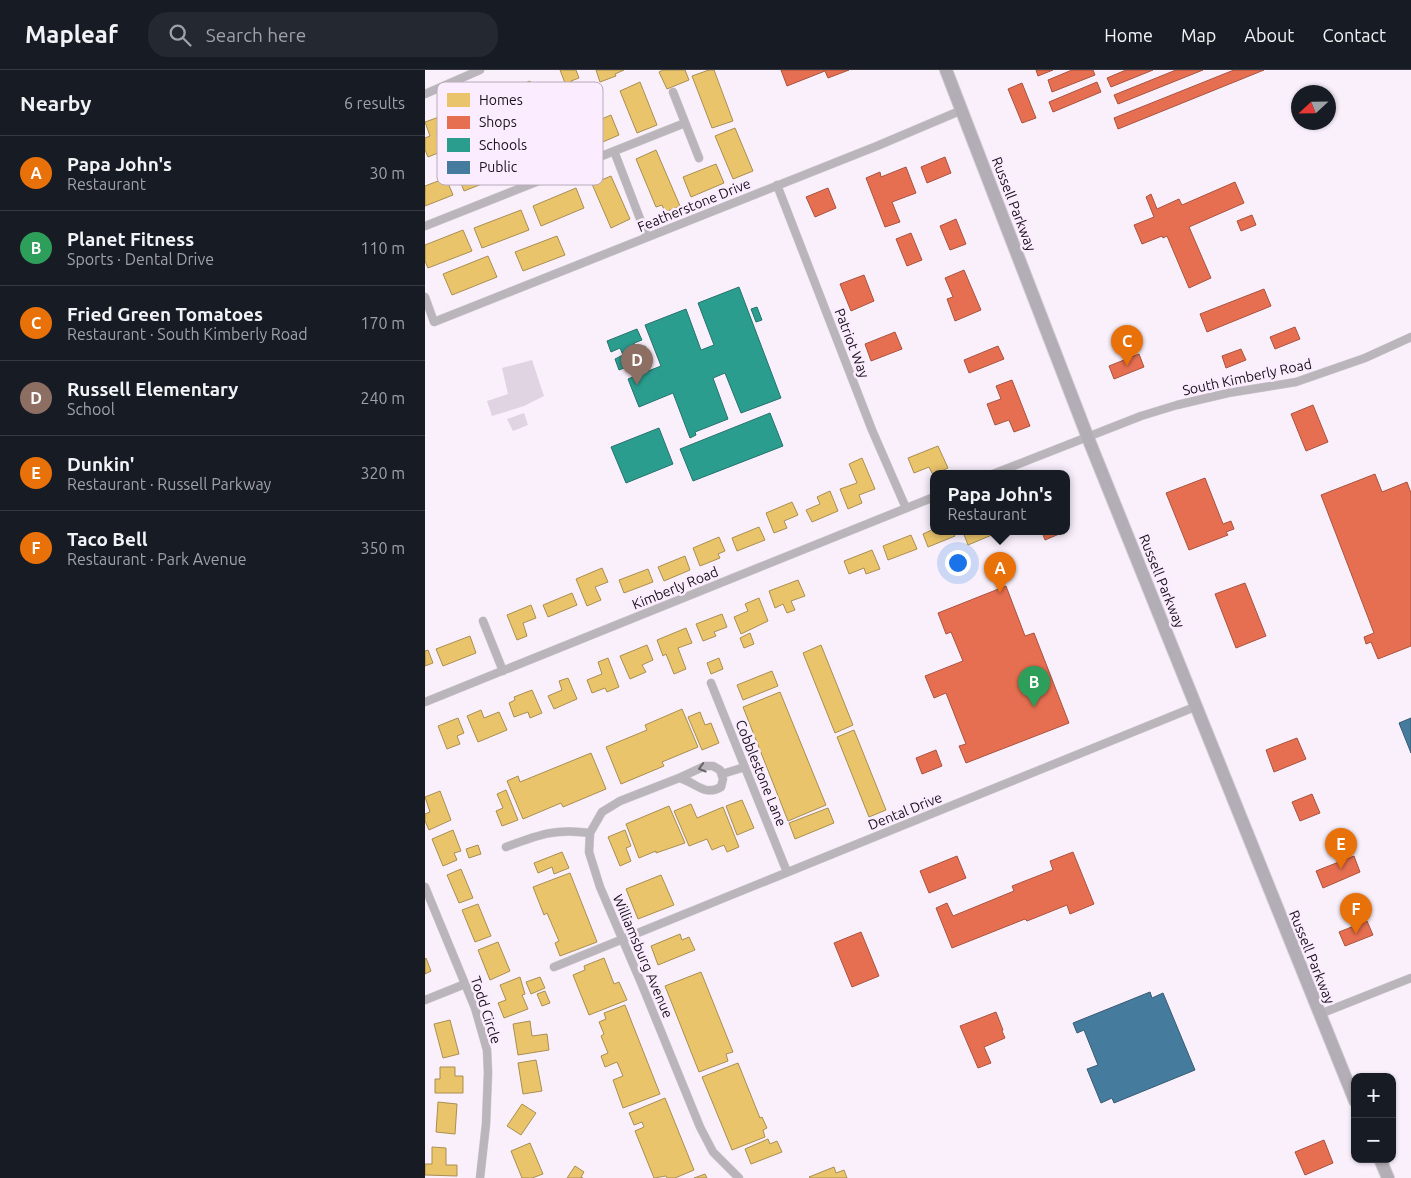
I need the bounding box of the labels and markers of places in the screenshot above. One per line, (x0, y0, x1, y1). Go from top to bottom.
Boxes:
pin: C (1111, 325, 1143, 366)
pin: D (621, 344, 653, 385)
pin: A (984, 552, 1016, 593)
pin: B (1018, 666, 1050, 707)
pin: E (1325, 828, 1357, 869)
pin: F (1340, 893, 1372, 934)

